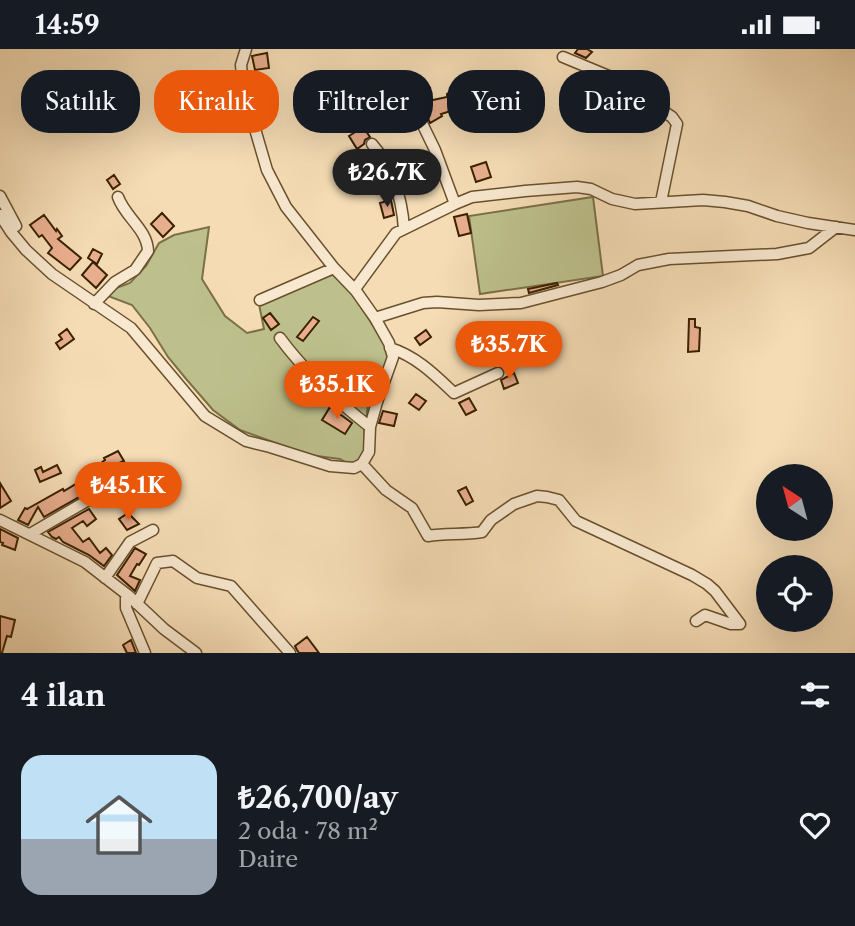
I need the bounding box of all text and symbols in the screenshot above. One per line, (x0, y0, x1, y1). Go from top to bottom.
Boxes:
text: 14:59 (35, 9, 100, 41)
chip: Satılık (21, 70, 140, 133)
chip: Kiralık (154, 70, 279, 133)
chip: Filtreler (293, 70, 433, 133)
chip: Yeni (447, 70, 545, 133)
chip: Daire (559, 70, 670, 133)
pin: ₺26.7K (330, 149, 444, 209)
text: ₺26.7K (349, 158, 425, 186)
pin: ₺35.7K (452, 321, 566, 381)
text: ₺35.7K (471, 330, 547, 358)
pin: ₺35.1K (280, 361, 394, 421)
text: ₺35.1K (300, 370, 374, 398)
pin: ₺45.1K (71, 463, 185, 522)
north arrow (756, 464, 833, 541)
map controls (756, 464, 833, 632)
text: ₺45.1K (91, 471, 165, 499)
button: locate (756, 555, 833, 632)
icon: filters (796, 676, 834, 714)
text: 4 ilan (21, 677, 106, 714)
text: ₺26,700/ay (238, 779, 398, 816)
icon: home (77, 783, 161, 867)
icon: heart (796, 806, 834, 844)
text: 2 oda · 78 m² (238, 817, 378, 845)
text: Daire (238, 845, 298, 873)

